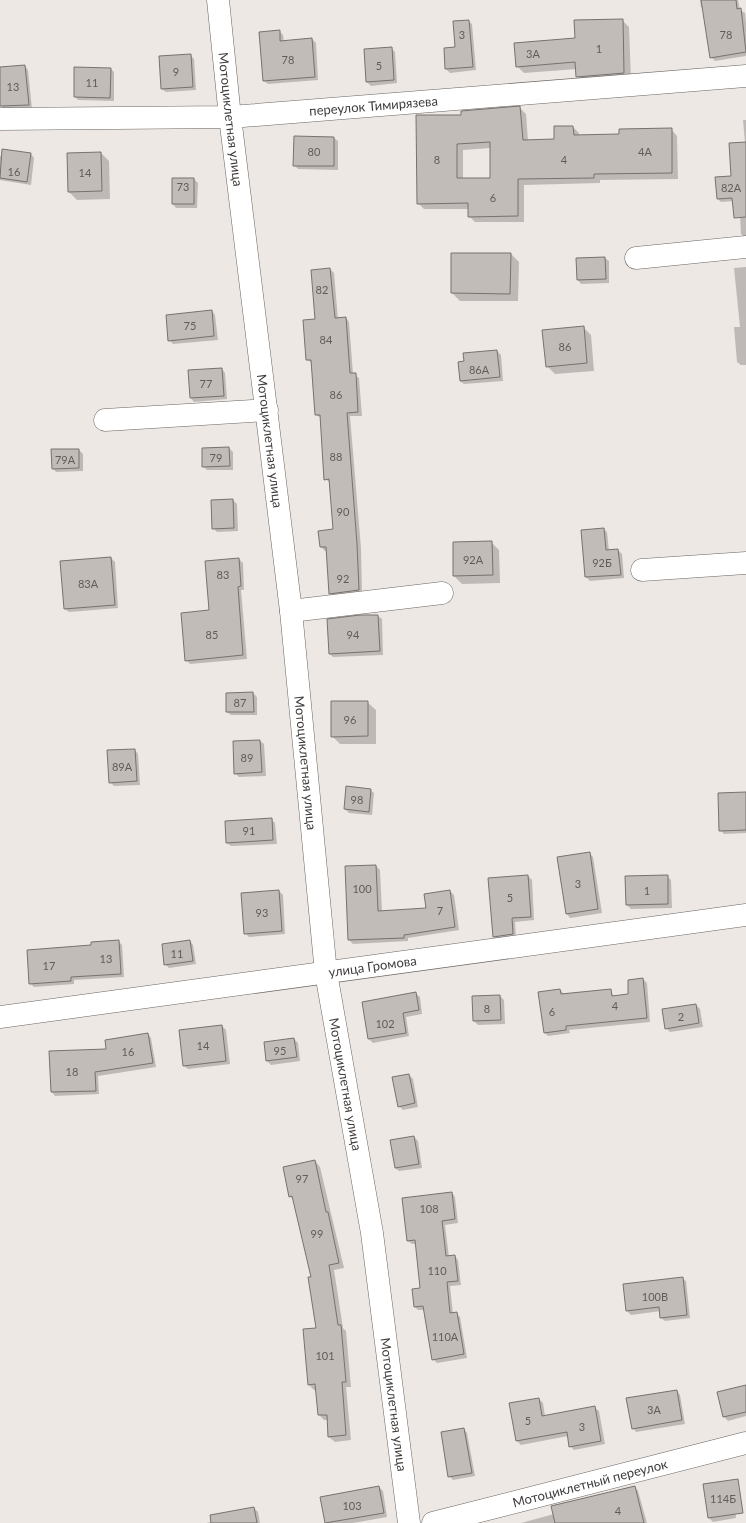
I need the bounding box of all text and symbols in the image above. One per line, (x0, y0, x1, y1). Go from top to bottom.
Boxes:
house number: 3 (459, 28, 465, 41)
house number: 78 (720, 28, 732, 41)
house number: 1 (596, 42, 602, 55)
house number: 3А (526, 47, 540, 60)
street label: Мотоциклетная улица (215, 52, 246, 187)
house number: 78 (282, 53, 294, 66)
house number: 5 (376, 59, 382, 72)
house number: 9 (173, 65, 179, 78)
house number: 11 (86, 76, 98, 89)
house number: 13 (7, 80, 19, 93)
street label: переулок Тимирязева (309, 93, 438, 119)
house number: 80 (308, 145, 321, 158)
house number: 4А (638, 145, 652, 158)
house number: 8 (434, 153, 440, 166)
house number: 4 (561, 153, 568, 166)
house number: 16 (8, 165, 20, 178)
house number: 14 (79, 166, 92, 179)
house number: 73 (177, 180, 189, 193)
house number: 82А (721, 181, 742, 194)
house number: 6 (490, 191, 496, 204)
house number: 82 (316, 283, 328, 296)
house number: 75 (184, 319, 196, 332)
house number: 84 (320, 333, 333, 346)
house number: 86 (559, 340, 571, 353)
house number: 86А (469, 363, 490, 376)
street label: Мотоциклетная улица (254, 373, 286, 509)
house number: 77 (200, 377, 212, 390)
house number: 86 (330, 388, 342, 401)
house number: 88 (330, 450, 342, 463)
house number: 79 (210, 451, 222, 464)
house number: 79А (55, 453, 76, 466)
house number: 90 (337, 505, 350, 518)
house number: 92А (463, 553, 484, 566)
house number: 92Б (592, 556, 612, 569)
house number: 83 (217, 568, 229, 581)
house number: 92 (337, 572, 349, 585)
house number: 83А (78, 577, 99, 590)
house number: 85 (206, 628, 218, 641)
house number: 94 (347, 628, 360, 641)
street label: Мотоциклетная улица (291, 695, 320, 831)
house number: 87 (234, 696, 246, 709)
house number: 96 (344, 713, 356, 726)
house number: 89 (241, 751, 253, 764)
house number: 89А (112, 760, 133, 773)
house number: 98 (351, 793, 363, 806)
house number: 91 (243, 824, 255, 837)
house number: 3 (575, 877, 581, 890)
house number: 100 (352, 882, 372, 895)
house number: 1 (644, 884, 650, 897)
house number: 5 (507, 891, 513, 904)
house number: 7 (437, 904, 443, 917)
house number: 93 (256, 906, 268, 919)
house number: 11 (171, 947, 183, 960)
house number: 13 (100, 952, 112, 965)
street label: улица Громова (328, 952, 417, 980)
house number: 17 (43, 959, 55, 972)
house number: 4 (612, 999, 619, 1012)
house number: 8 (484, 1002, 490, 1015)
house number: 6 (549, 1005, 555, 1018)
house number: 2 (678, 1010, 684, 1023)
street label: Мотоциклетная улица (326, 1016, 365, 1152)
house number: 102 (375, 1017, 395, 1030)
house number: 14 (197, 1039, 210, 1052)
house number: 95 (274, 1044, 286, 1057)
house number: 16 (122, 1045, 134, 1058)
house number: 18 (66, 1065, 78, 1078)
house number: 97 (296, 1172, 308, 1185)
house number: 108 (419, 1202, 439, 1215)
house number: 99 (311, 1227, 323, 1240)
house number: 110 (427, 1264, 447, 1277)
house number: 100В (642, 1290, 668, 1303)
house number: 110А (432, 1330, 459, 1343)
street label: Мотоциклетная улица (377, 1337, 410, 1472)
house number: 101 (315, 1349, 335, 1362)
house number: 3А (647, 1403, 661, 1416)
house number: 5 (525, 1414, 531, 1427)
house number: 3 (579, 1420, 585, 1433)
street label: Мотоциклетный переулок (511, 1455, 669, 1510)
house number: 114Б (710, 1492, 736, 1505)
house number: 103 (342, 1499, 362, 1512)
house number: 4 (615, 1504, 622, 1517)

